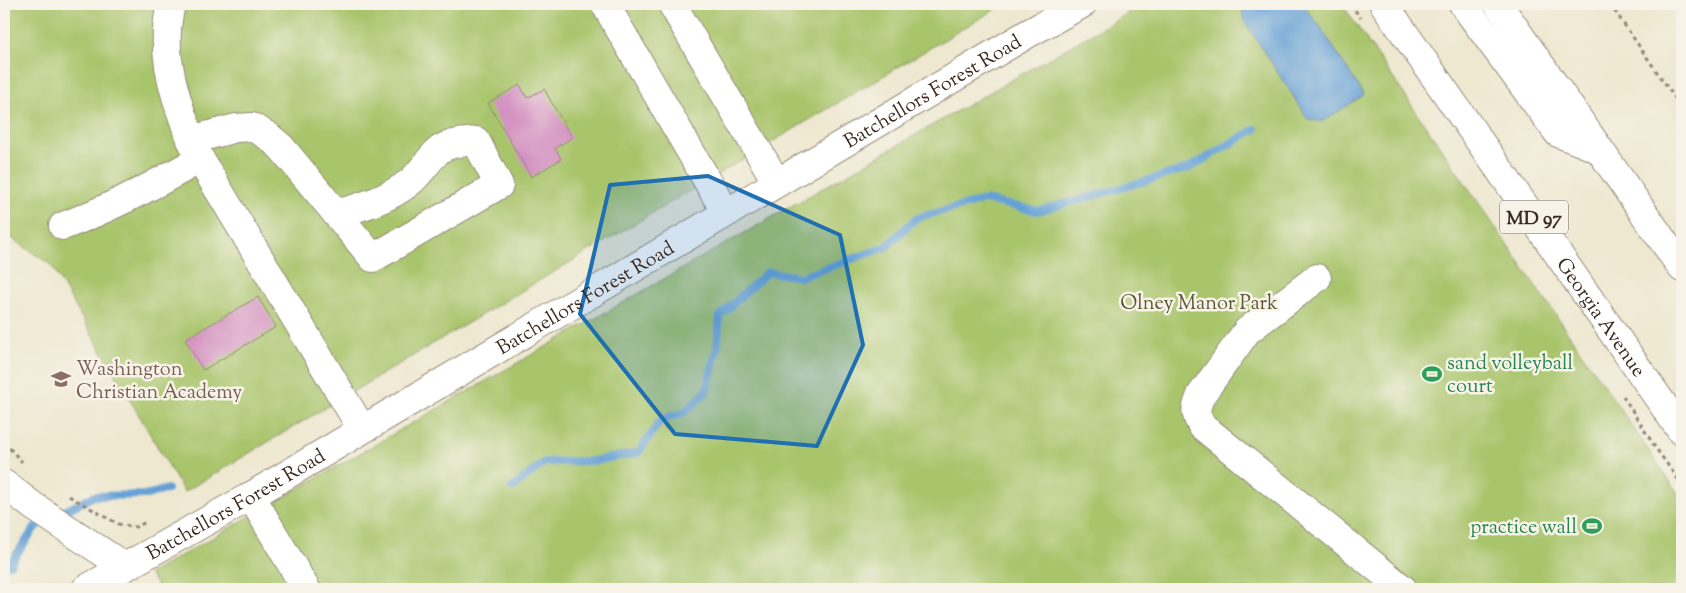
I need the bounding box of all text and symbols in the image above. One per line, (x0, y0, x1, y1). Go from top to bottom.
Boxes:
street label: Batchellors Forest Road (839, 29, 1028, 157)
road number: MD 97 (1500, 200, 1568, 233)
street label: Batchellors Forest Road (492, 235, 681, 364)
street label: Georgia Avenue (1548, 252, 1652, 384)
park label: Olney Manor Park (1120, 290, 1278, 319)
place label: sand volleyball court (1447, 350, 1573, 402)
place label: Washington Christian Academy (76, 356, 242, 408)
sports icon: sand volleyball court (1421, 363, 1443, 385)
school or university icon: Washington Christian Academy (50, 368, 72, 390)
street label: Batchellors Forest Road (142, 443, 332, 569)
place label: practice wall (1470, 514, 1577, 543)
sports icon: practice wall (1581, 515, 1603, 537)

